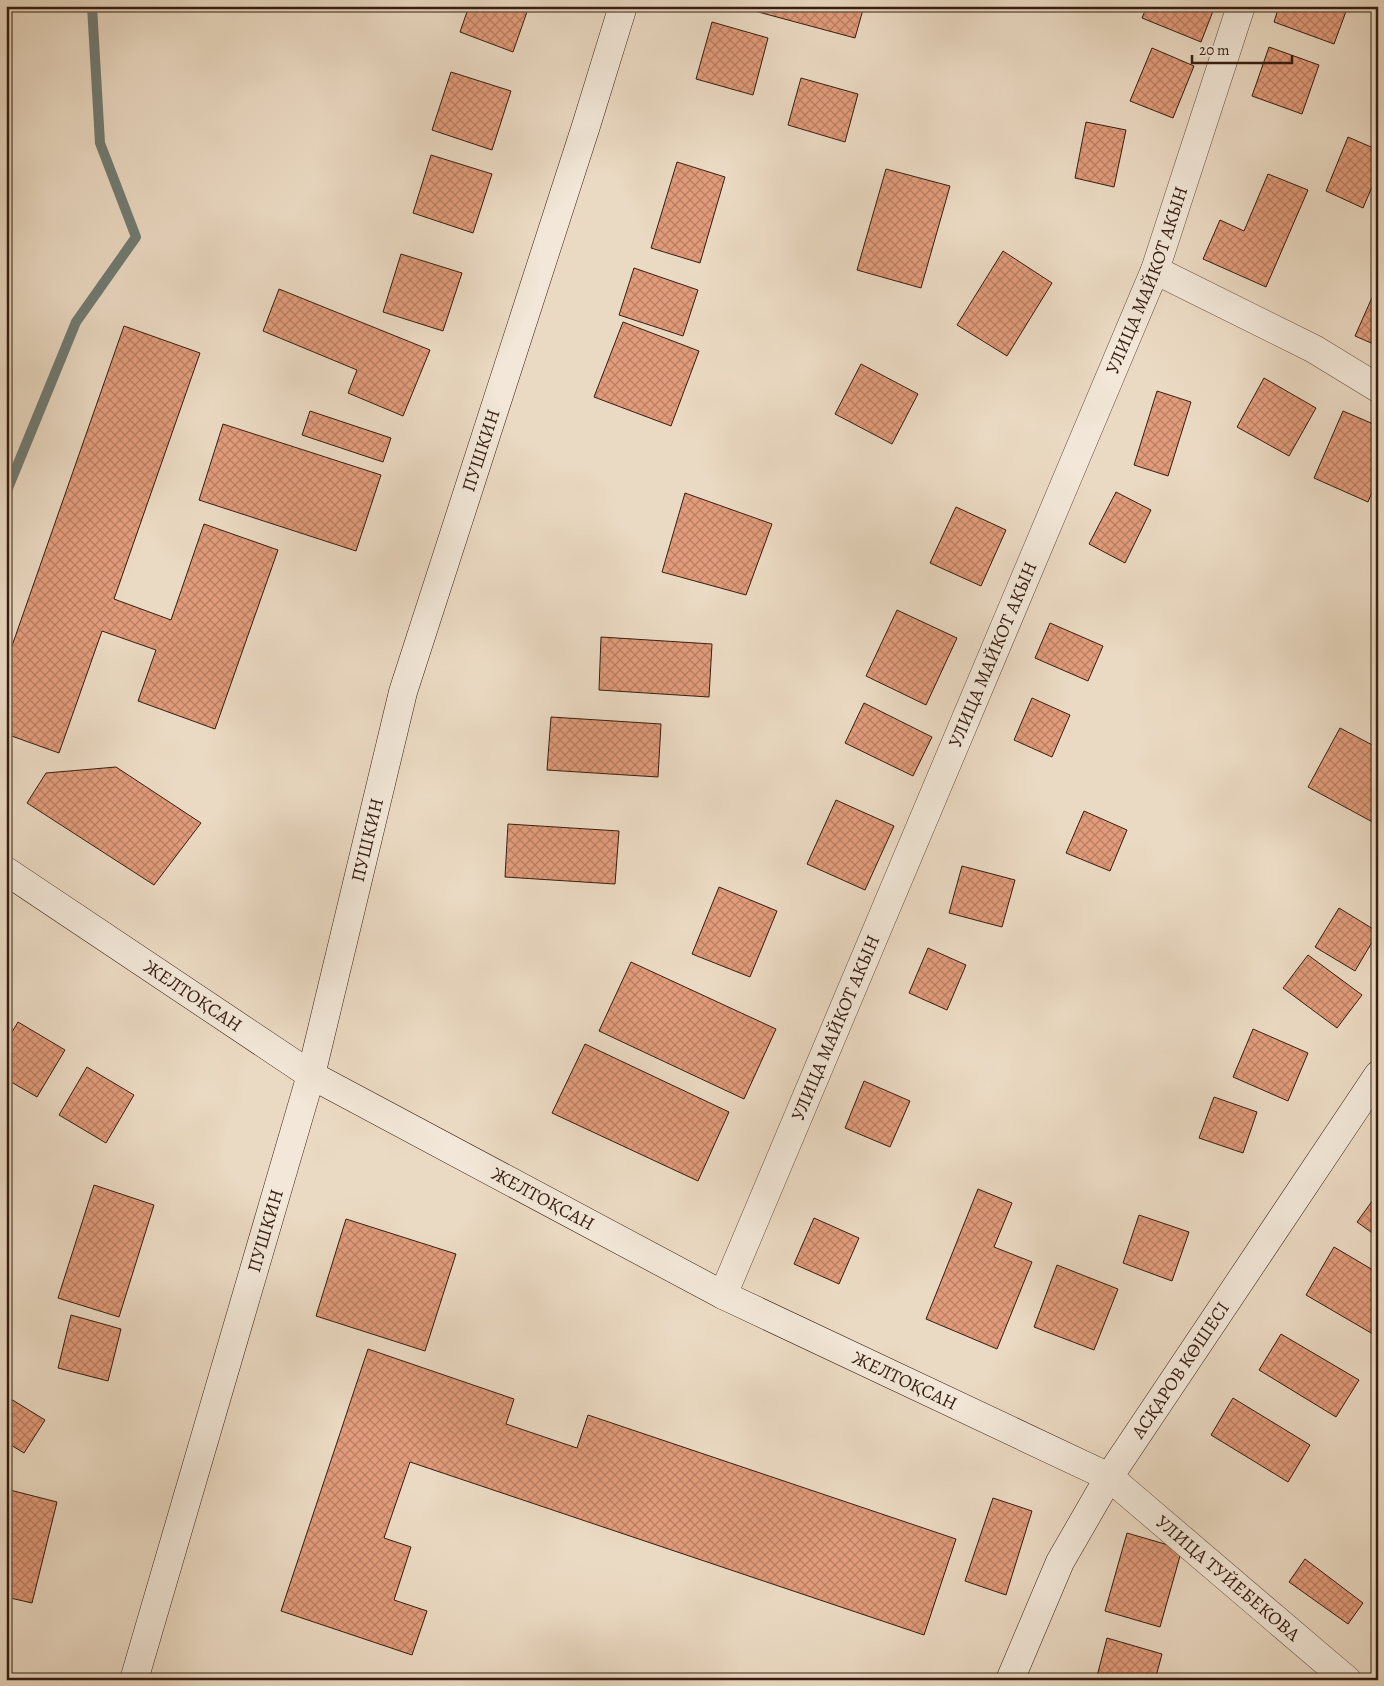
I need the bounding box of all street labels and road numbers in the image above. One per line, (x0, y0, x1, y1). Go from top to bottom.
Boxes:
street label: УЛИЦА МАЙКОТ АКЫН (1100, 183, 1194, 378)
street label: ПУШКИН (456, 406, 507, 495)
street label: УЛИЦА МАЙКОТ АКЫН (942, 558, 1044, 751)
street label: ПУШКИН (345, 795, 390, 885)
street label: УЛИЦА МАЙКОТ АКЫН (785, 931, 886, 1125)
street label: ЖЕЛТОҚСАН (139, 954, 247, 1038)
street label: ЖЕЛТОҚСАН (487, 1161, 599, 1237)
street label: ПУШКИН (241, 1186, 290, 1276)
street label: АСҚАРОВ КӨШЕСІ (1125, 1296, 1236, 1444)
street label: ЖЕЛТОҚСАН (848, 1345, 962, 1417)
street label: УЛИЦА ТУЙЕБЕКОВА (1150, 1509, 1306, 1648)

